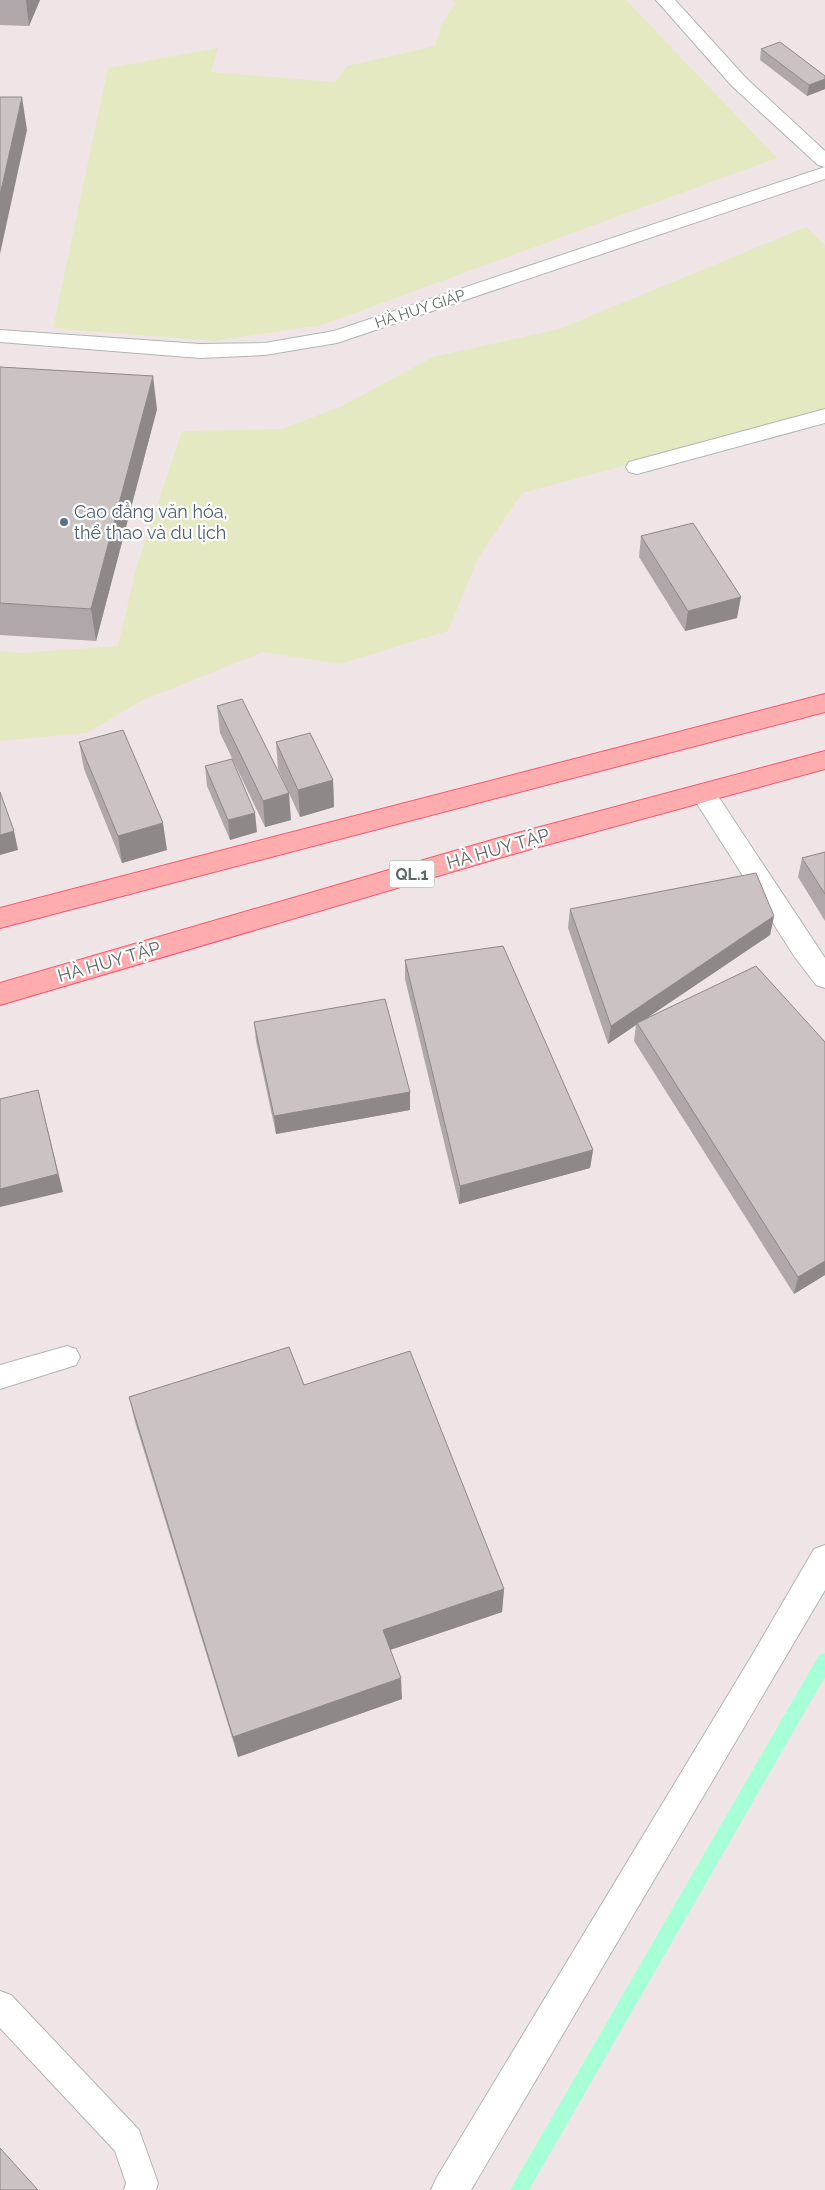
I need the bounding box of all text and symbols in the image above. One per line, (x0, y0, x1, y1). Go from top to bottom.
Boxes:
street label: HÀ HUY GIÁP (373, 286, 467, 332)
place label: Cao đẳng văn hóa, thể thao và du lịch (74, 501, 228, 543)
marker: Cao đẳng văn hóa, thể thao và du lịch (58, 516, 70, 528)
street label: HÀ HUY TẬP (444, 823, 552, 873)
road number: QL.1 (390, 861, 434, 888)
street label: HÀ HUY TẬP (55, 936, 163, 986)

